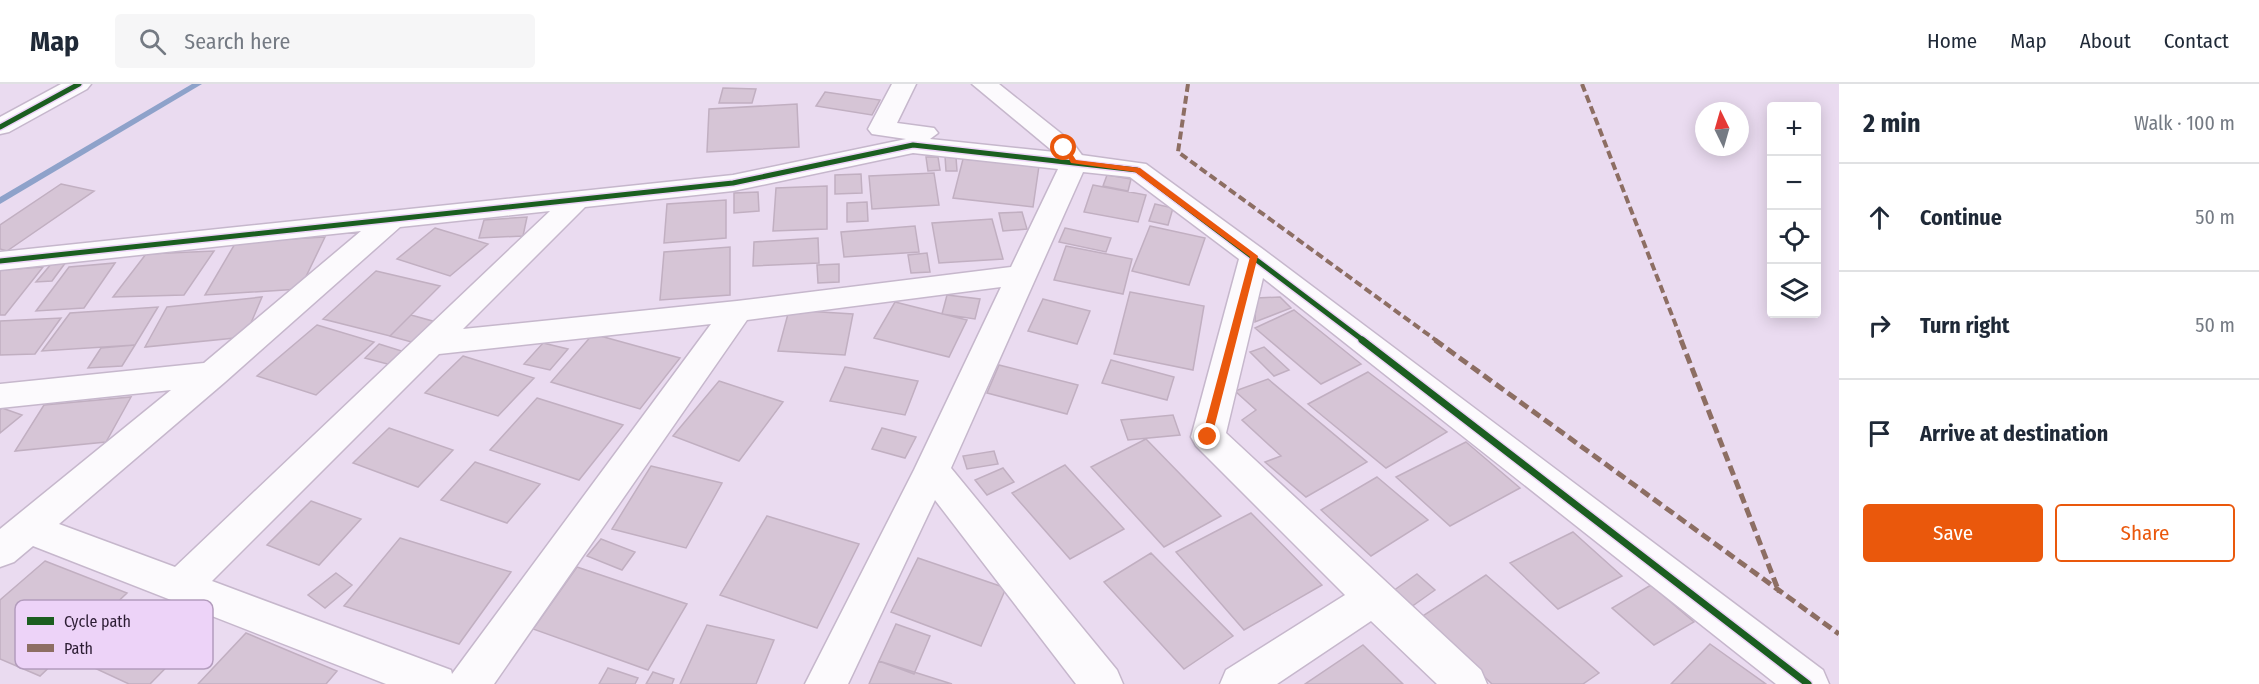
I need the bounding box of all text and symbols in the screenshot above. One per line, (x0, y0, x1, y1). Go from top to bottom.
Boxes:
search box (115, 14, 535, 68)
text: Map (30, 25, 79, 58)
icon: search (136, 25, 169, 58)
text: Search here (184, 28, 290, 55)
text: Home (1927, 28, 1977, 54)
text: Map (2010, 28, 2047, 54)
text: About (2080, 28, 2131, 54)
text: Contact (2164, 28, 2229, 54)
north arrow (1695, 102, 1749, 156)
map controls (1767, 102, 1821, 318)
button: + (1767, 102, 1821, 156)
text: 2 min (1863, 108, 1921, 139)
text: Walk · 100 m (2134, 111, 2235, 135)
route start (1050, 134, 1076, 160)
button: − (1767, 156, 1821, 210)
icon: ahead (1863, 201, 1896, 234)
text: Continue (1920, 204, 2002, 231)
text: 50 m (2195, 205, 2235, 229)
button: locate (1767, 210, 1821, 264)
button: layers (1767, 264, 1821, 318)
icon: right (1863, 309, 1896, 342)
text: Turn right (1920, 312, 2009, 339)
text: 50 m (2195, 313, 2235, 337)
icon: arrive (1863, 417, 1896, 450)
text: Arrive at destination (1920, 420, 2108, 447)
route end (1194, 423, 1220, 449)
button: Save (1863, 504, 2043, 562)
button: Share (2055, 504, 2235, 562)
legend (15, 600, 213, 669)
text: Cycle path (64, 612, 131, 631)
text: Path (64, 639, 93, 658)

